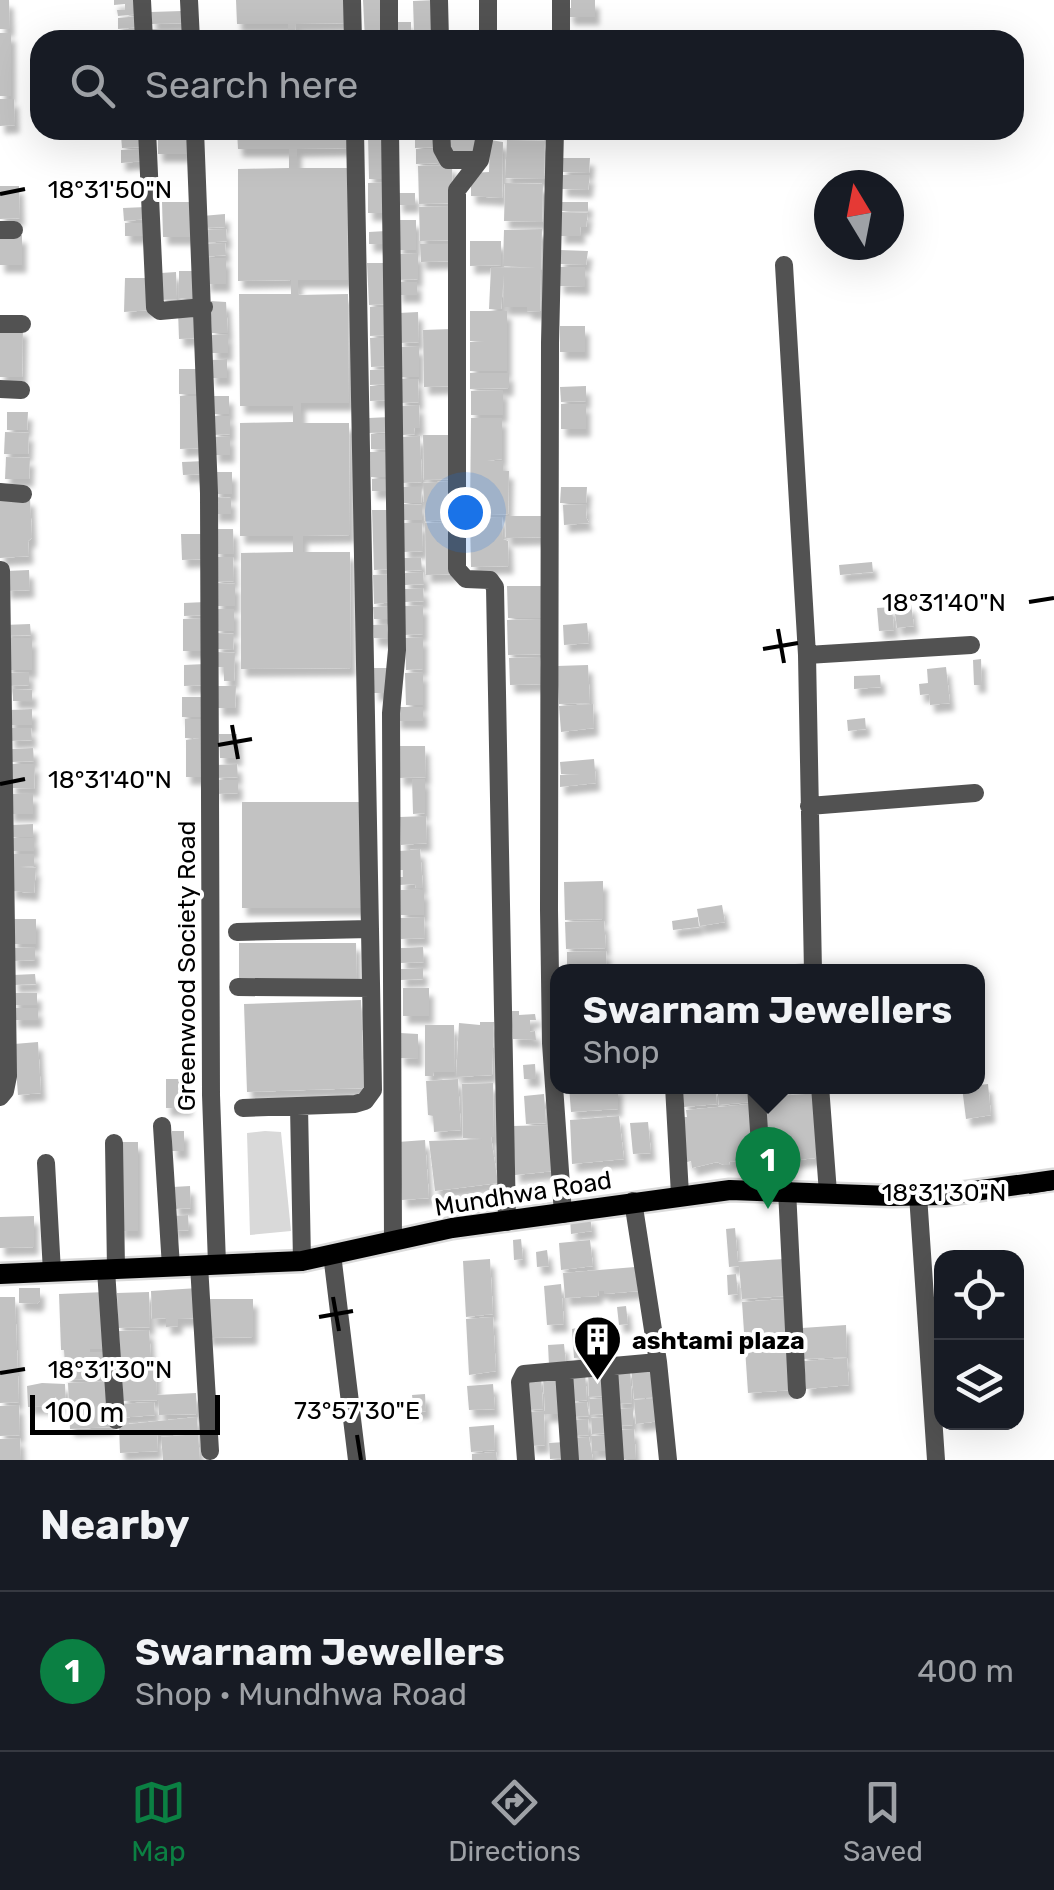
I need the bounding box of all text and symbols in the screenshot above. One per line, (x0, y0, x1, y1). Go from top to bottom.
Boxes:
search box (30, 30, 1024, 140)
icon: search (65, 58, 120, 113)
text: Search here (145, 62, 358, 108)
north arrow (814, 170, 904, 260)
text: 18°31'50"N (48, 175, 172, 204)
your location (440, 487, 491, 538)
text: 18°31'40"N (882, 588, 1006, 617)
text: 18°31'40"N (48, 765, 172, 794)
street label: Greenwood Society Road (172, 821, 201, 1111)
popup (550, 964, 985, 1094)
text: Swarnam Jewellers (583, 987, 952, 1033)
text: Shop (583, 1033, 660, 1071)
pin: 1 (736, 1126, 800, 1209)
street label: Mundhwa Road (432, 1165, 614, 1222)
text: 18°31'30"N (882, 1178, 1006, 1207)
map controls (934, 1250, 1024, 1430)
button: locate (934, 1250, 1024, 1340)
building icon: ashtami plaza (571, 1314, 623, 1382)
place label: ashtami plaza (632, 1326, 805, 1355)
button: layers (934, 1340, 1024, 1430)
text: 18°31'30"N (48, 1355, 172, 1384)
scale bar (30, 1390, 220, 1434)
text: 100 m (45, 1396, 124, 1429)
text: 73°57'30"E (294, 1396, 420, 1425)
text: Nearby (40, 1500, 190, 1550)
text: Swarnam Jewellers (135, 1629, 505, 1675)
text: 1 (65, 1652, 80, 1690)
text: 400 m (917, 1652, 1014, 1690)
text: Shop · Mundhwa Road (135, 1675, 467, 1713)
tab: Map (131, 1775, 186, 1868)
tab: Directions (448, 1775, 581, 1868)
tab: Saved (843, 1775, 923, 1868)

